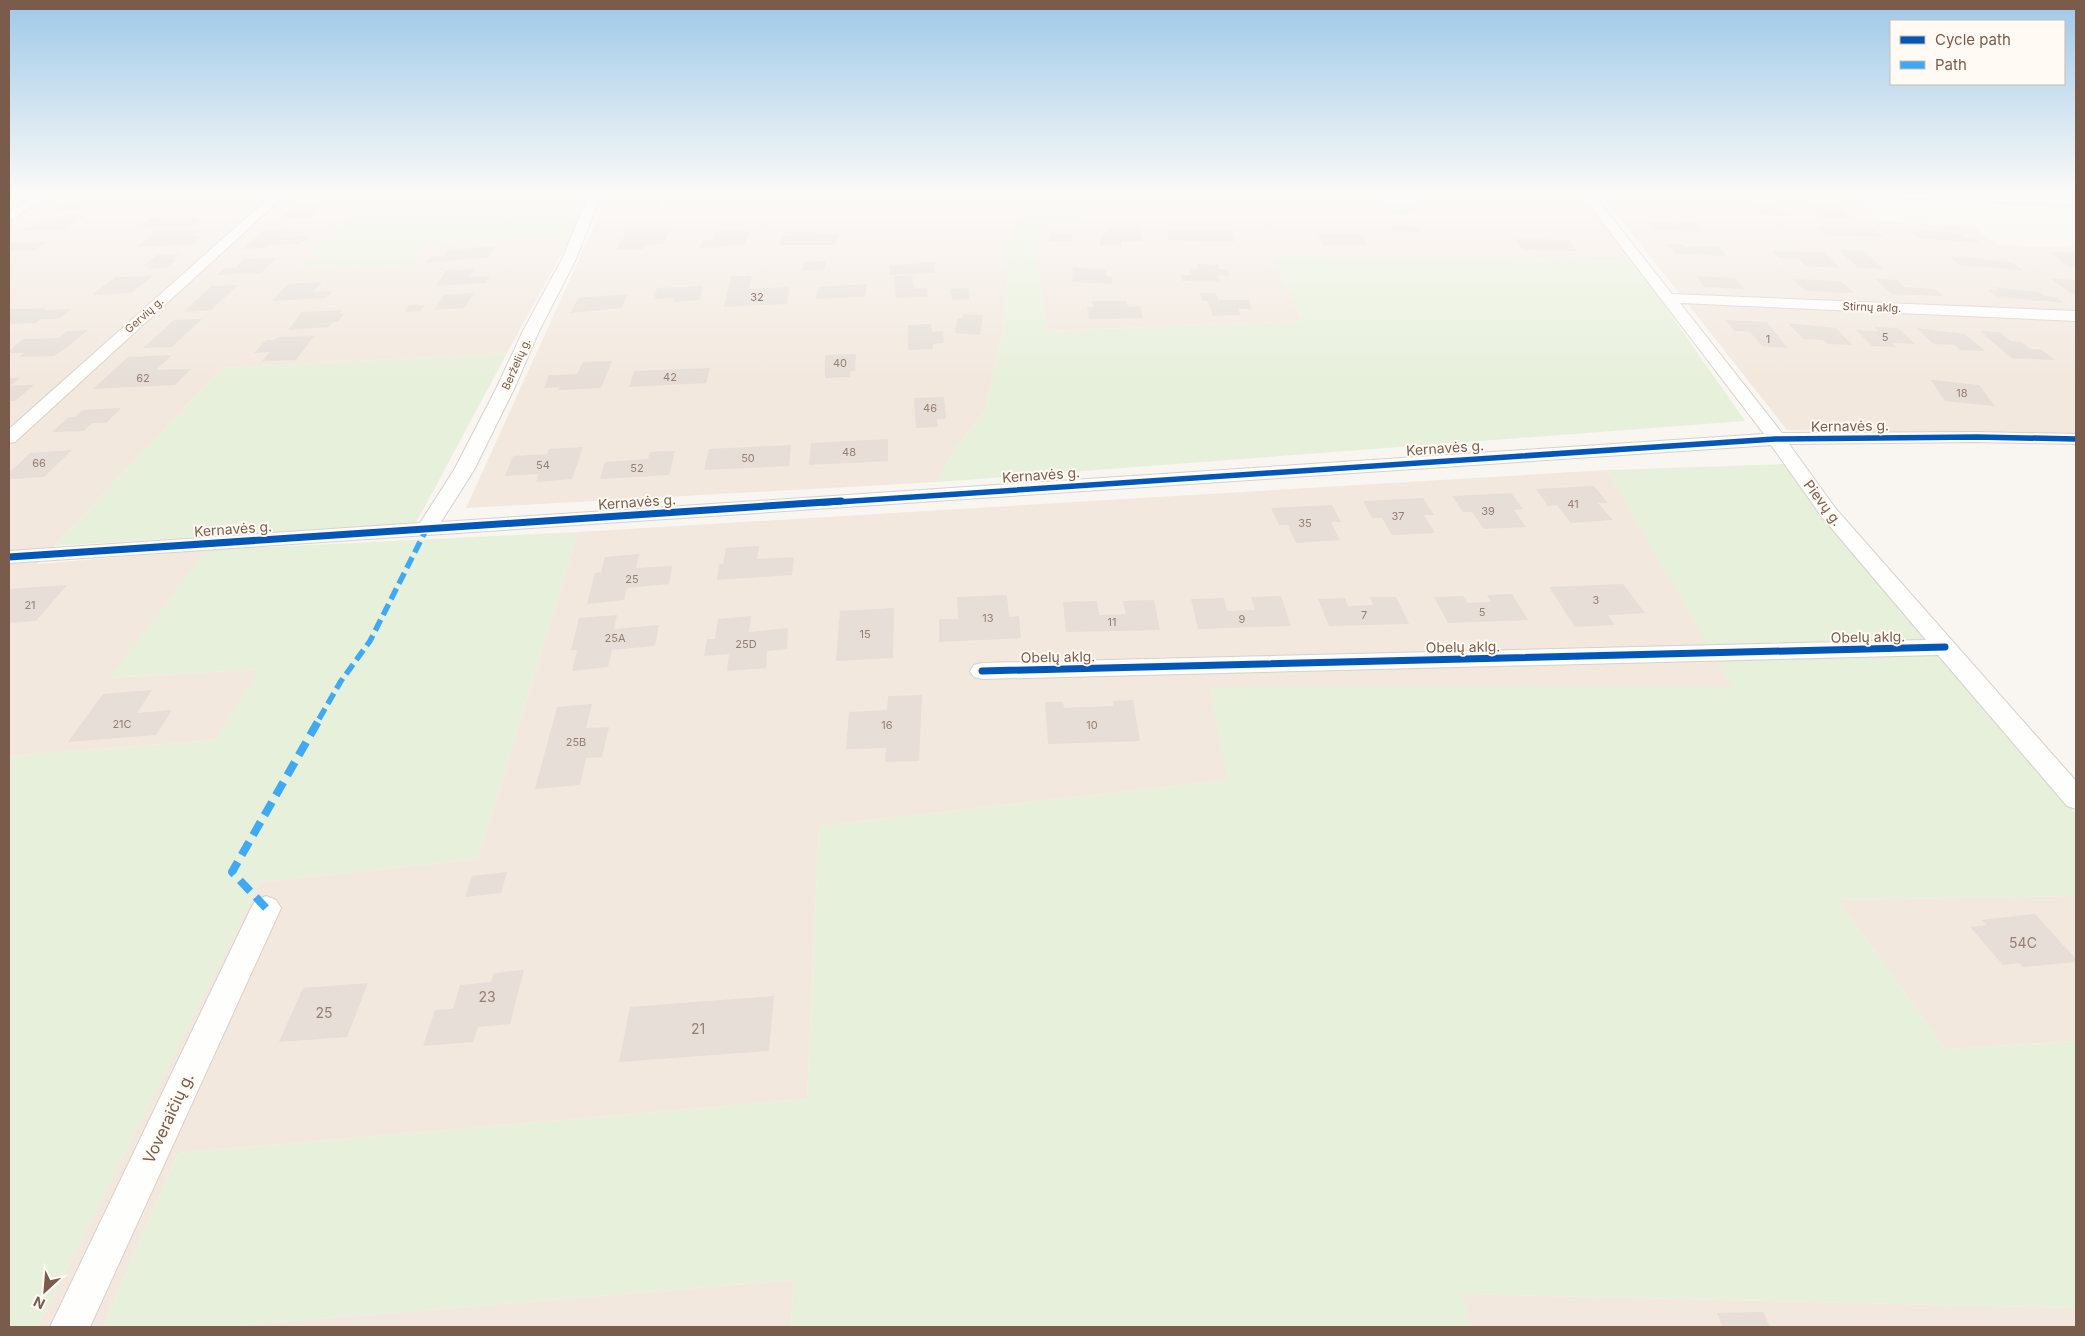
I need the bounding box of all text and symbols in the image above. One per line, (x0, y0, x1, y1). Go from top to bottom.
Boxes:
legend (1890, 20, 2065, 85)
text: Cycle path (1935, 30, 2011, 49)
text: Path (1935, 55, 1967, 74)
house number: 32 (750, 290, 764, 304)
street label: Gervių g. (122, 294, 166, 336)
street label: Stirnų aklg. (1843, 299, 1901, 315)
house number: 5 (1882, 330, 1889, 344)
house number: 1 (1766, 332, 1770, 346)
street label: Berželių g. (498, 336, 534, 392)
house number: 40 (833, 356, 847, 370)
house number: 42 (663, 370, 677, 384)
house number: 62 (136, 371, 150, 385)
house number: 18 (1956, 386, 1968, 400)
house number: 46 (923, 401, 937, 415)
street label: Kernavės g. (1811, 416, 1889, 435)
street label: Kernavės g. (1405, 436, 1485, 459)
house number: 48 (842, 445, 856, 459)
house number: 50 (741, 451, 755, 465)
house number: 66 (32, 456, 46, 470)
house number: 54 (536, 458, 550, 472)
house number: 52 (630, 461, 644, 475)
street label: Kernavės g. (1001, 463, 1081, 486)
street label: Pievų g. (1801, 476, 1846, 529)
street label: Kernavės g. (597, 490, 677, 513)
house number: 41 (1567, 497, 1579, 511)
house number: 39 (1481, 504, 1495, 518)
house number: 37 (1391, 509, 1405, 523)
house number: 35 (1298, 516, 1312, 530)
street label: Kernavės g. (193, 517, 273, 540)
house number: 25 (625, 572, 639, 586)
house number: 3 (1593, 593, 1600, 607)
house number: 21 (24, 598, 36, 612)
house number: 5 (1479, 605, 1486, 619)
house number: 7 (1361, 608, 1367, 622)
house number: 13 (982, 611, 994, 625)
house number: 9 (1239, 612, 1246, 626)
house number: 11 (1108, 615, 1116, 629)
house number: 15 (859, 627, 871, 641)
street label: Obelų aklg. (1831, 627, 1905, 646)
house number: 25A (605, 631, 626, 645)
house number: 25D (735, 637, 757, 651)
street label: Obelų aklg. (1426, 637, 1500, 656)
street label: Obelų aklg. (1021, 647, 1095, 666)
house number: 21C (112, 717, 132, 731)
house number: 16 (881, 718, 893, 732)
house number: 10 (1086, 718, 1098, 732)
house number: 25B (566, 735, 586, 749)
house number: 54C (2009, 934, 2037, 951)
house number: 23 (478, 988, 496, 1005)
house number: 25 (315, 1004, 333, 1021)
house number: 21 (691, 1020, 705, 1037)
street label: Voveraičių g. (138, 1069, 198, 1167)
north arrow (20, 1266, 70, 1316)
text: N (31, 1293, 48, 1313)

